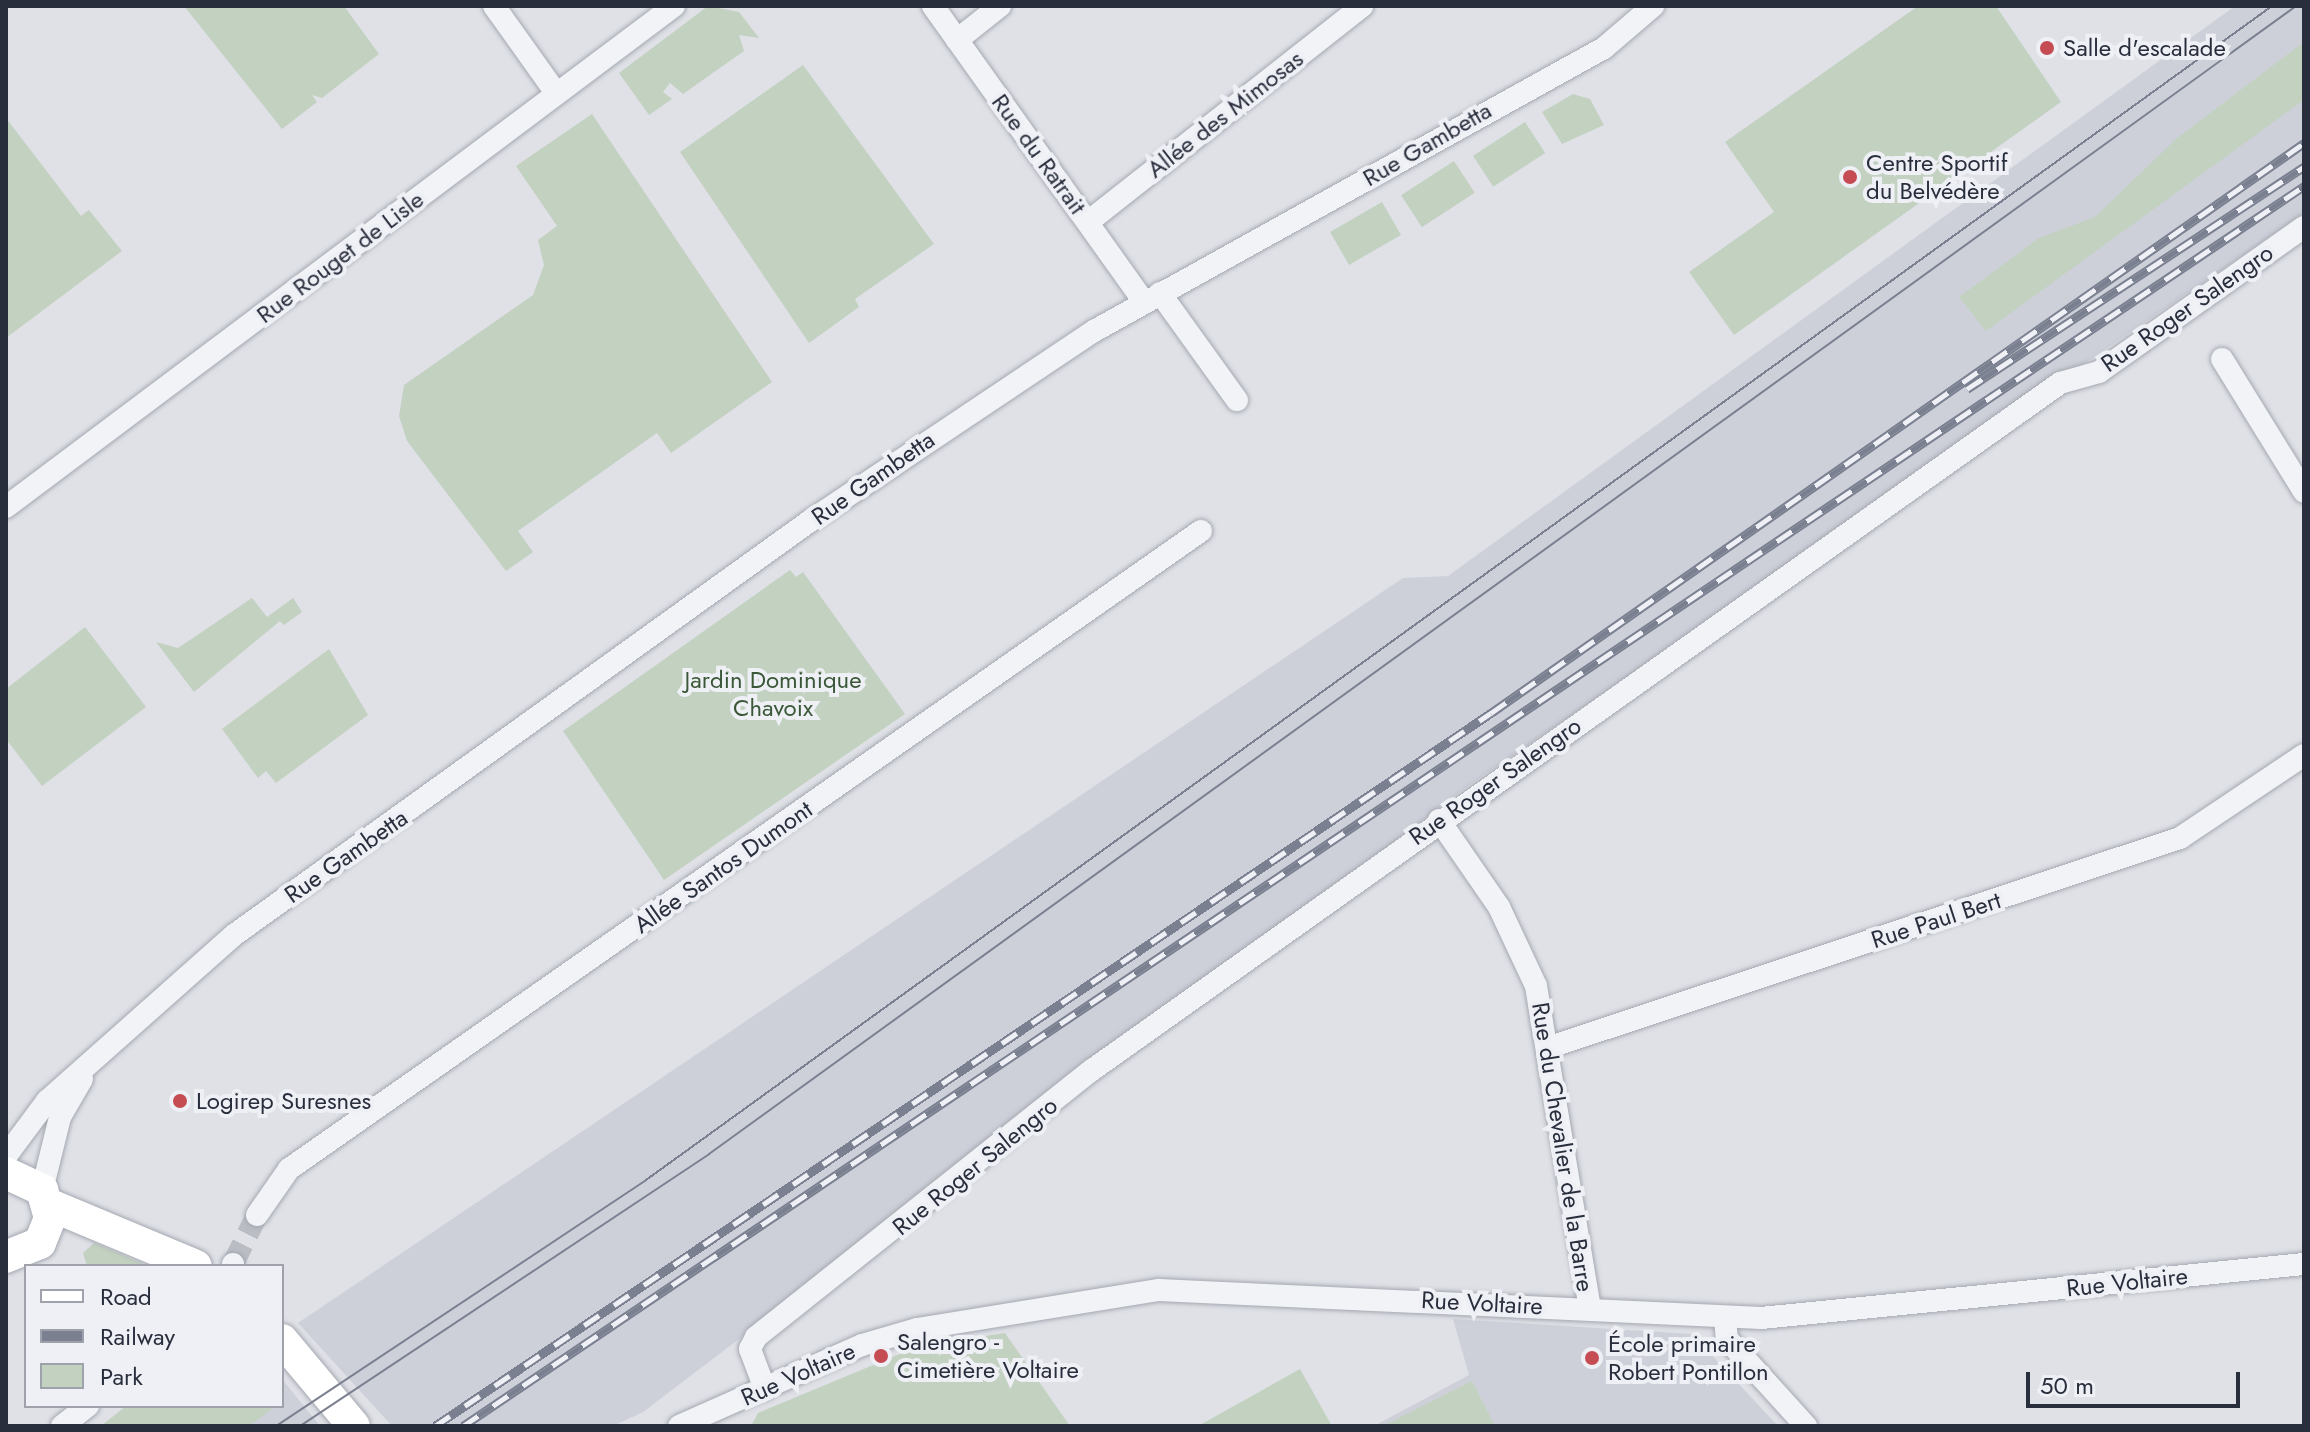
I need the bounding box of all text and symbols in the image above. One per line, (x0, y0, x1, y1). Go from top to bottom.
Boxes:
place label: Salle d'escalade (2063, 34, 2226, 62)
marker: Salle d'escalade (2038, 39, 2056, 57)
street label: Allée des Mimosas (1141, 44, 1309, 184)
street label: Rue du Ratrait (986, 88, 1092, 220)
street label: Rue Gambetta (1358, 96, 1496, 192)
place label: Centre Sportif du Belvédère (1866, 149, 2008, 205)
marker: Centre Sportif du Belvédère (1841, 168, 1859, 186)
street label: Rue Rouget de Lisle (251, 185, 429, 329)
street label: Rue Roger Salengro (2095, 238, 2279, 378)
street label: Rue Gambetta (806, 425, 940, 531)
park label: Jardin Dominique Chavoix (684, 666, 862, 722)
street label: Rue Roger Salengro (1403, 711, 1587, 851)
street label: Allée Santos Dumont (628, 795, 818, 939)
street label: Rue Gambetta (279, 803, 413, 909)
street label: Rue Paul Bert (1868, 886, 2004, 954)
street label: Rue du Chevalier de la Barre (1526, 1000, 1600, 1294)
place label: Logirep Suresnes (196, 1087, 371, 1115)
street label: Rue Roger Salengro (887, 1091, 1063, 1241)
marker: Logirep Suresnes (171, 1092, 189, 1110)
street label: Rue Voltaire (2065, 1261, 2189, 1303)
legend (24, 1264, 284, 1408)
text: Road (100, 1279, 152, 1314)
street label: Rue Voltaire (1420, 1285, 1544, 1321)
text: Railway (100, 1319, 175, 1354)
place label: Salengro - Cimetière Voltaire (897, 1328, 1079, 1384)
place label: École primaire Robert Pontillon (1608, 1330, 1769, 1386)
street label: Rue Voltaire (736, 1336, 860, 1412)
marker: Salengro - Cimetière Voltaire (872, 1347, 890, 1365)
marker: École primaire Robert Pontillon (1583, 1349, 1601, 1367)
scale bar (2030, 1356, 2244, 1406)
text: Park (100, 1359, 143, 1394)
text: 50 m (2040, 1368, 2094, 1403)

